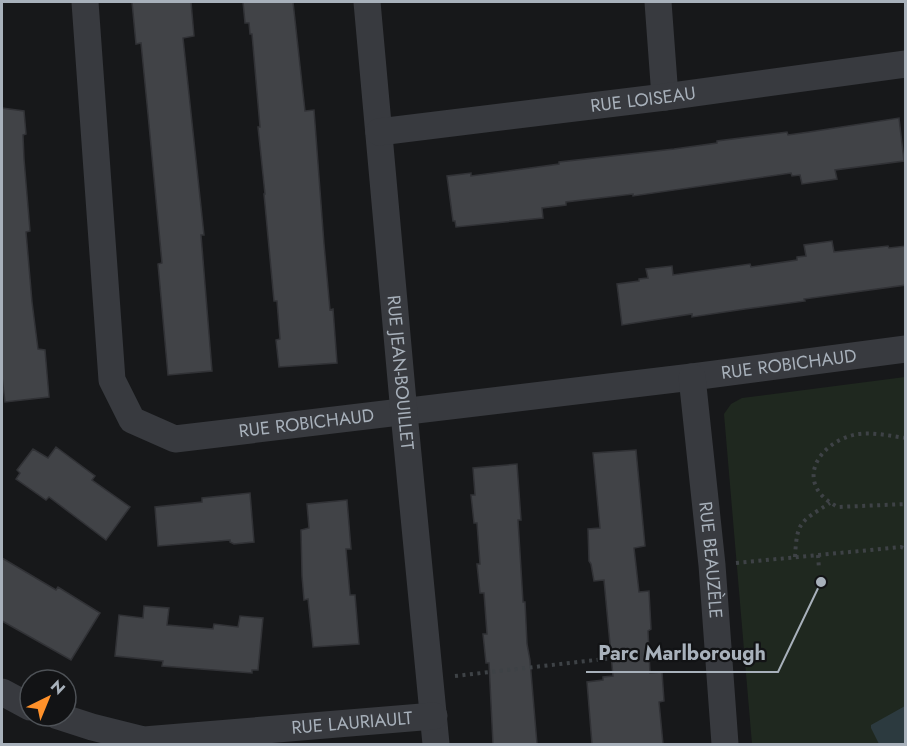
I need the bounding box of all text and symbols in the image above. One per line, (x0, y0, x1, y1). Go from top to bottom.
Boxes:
street label: RUE LOISEAU (589, 80, 697, 119)
street label: RUE JEAN-BOUILLET (380, 294, 421, 452)
street label: RUE ROBICHAUD (720, 343, 858, 386)
street label: RUE ROBICHAUD (237, 402, 375, 444)
street label: RUE BEAUZÈLE (692, 500, 729, 620)
callout: Parc Marlborough (586, 634, 778, 672)
text: Parc Marlborough (598, 639, 766, 668)
north arrow (18, 668, 78, 728)
text: N (45, 675, 70, 700)
street label: RUE LAURIAULT (290, 705, 414, 741)

